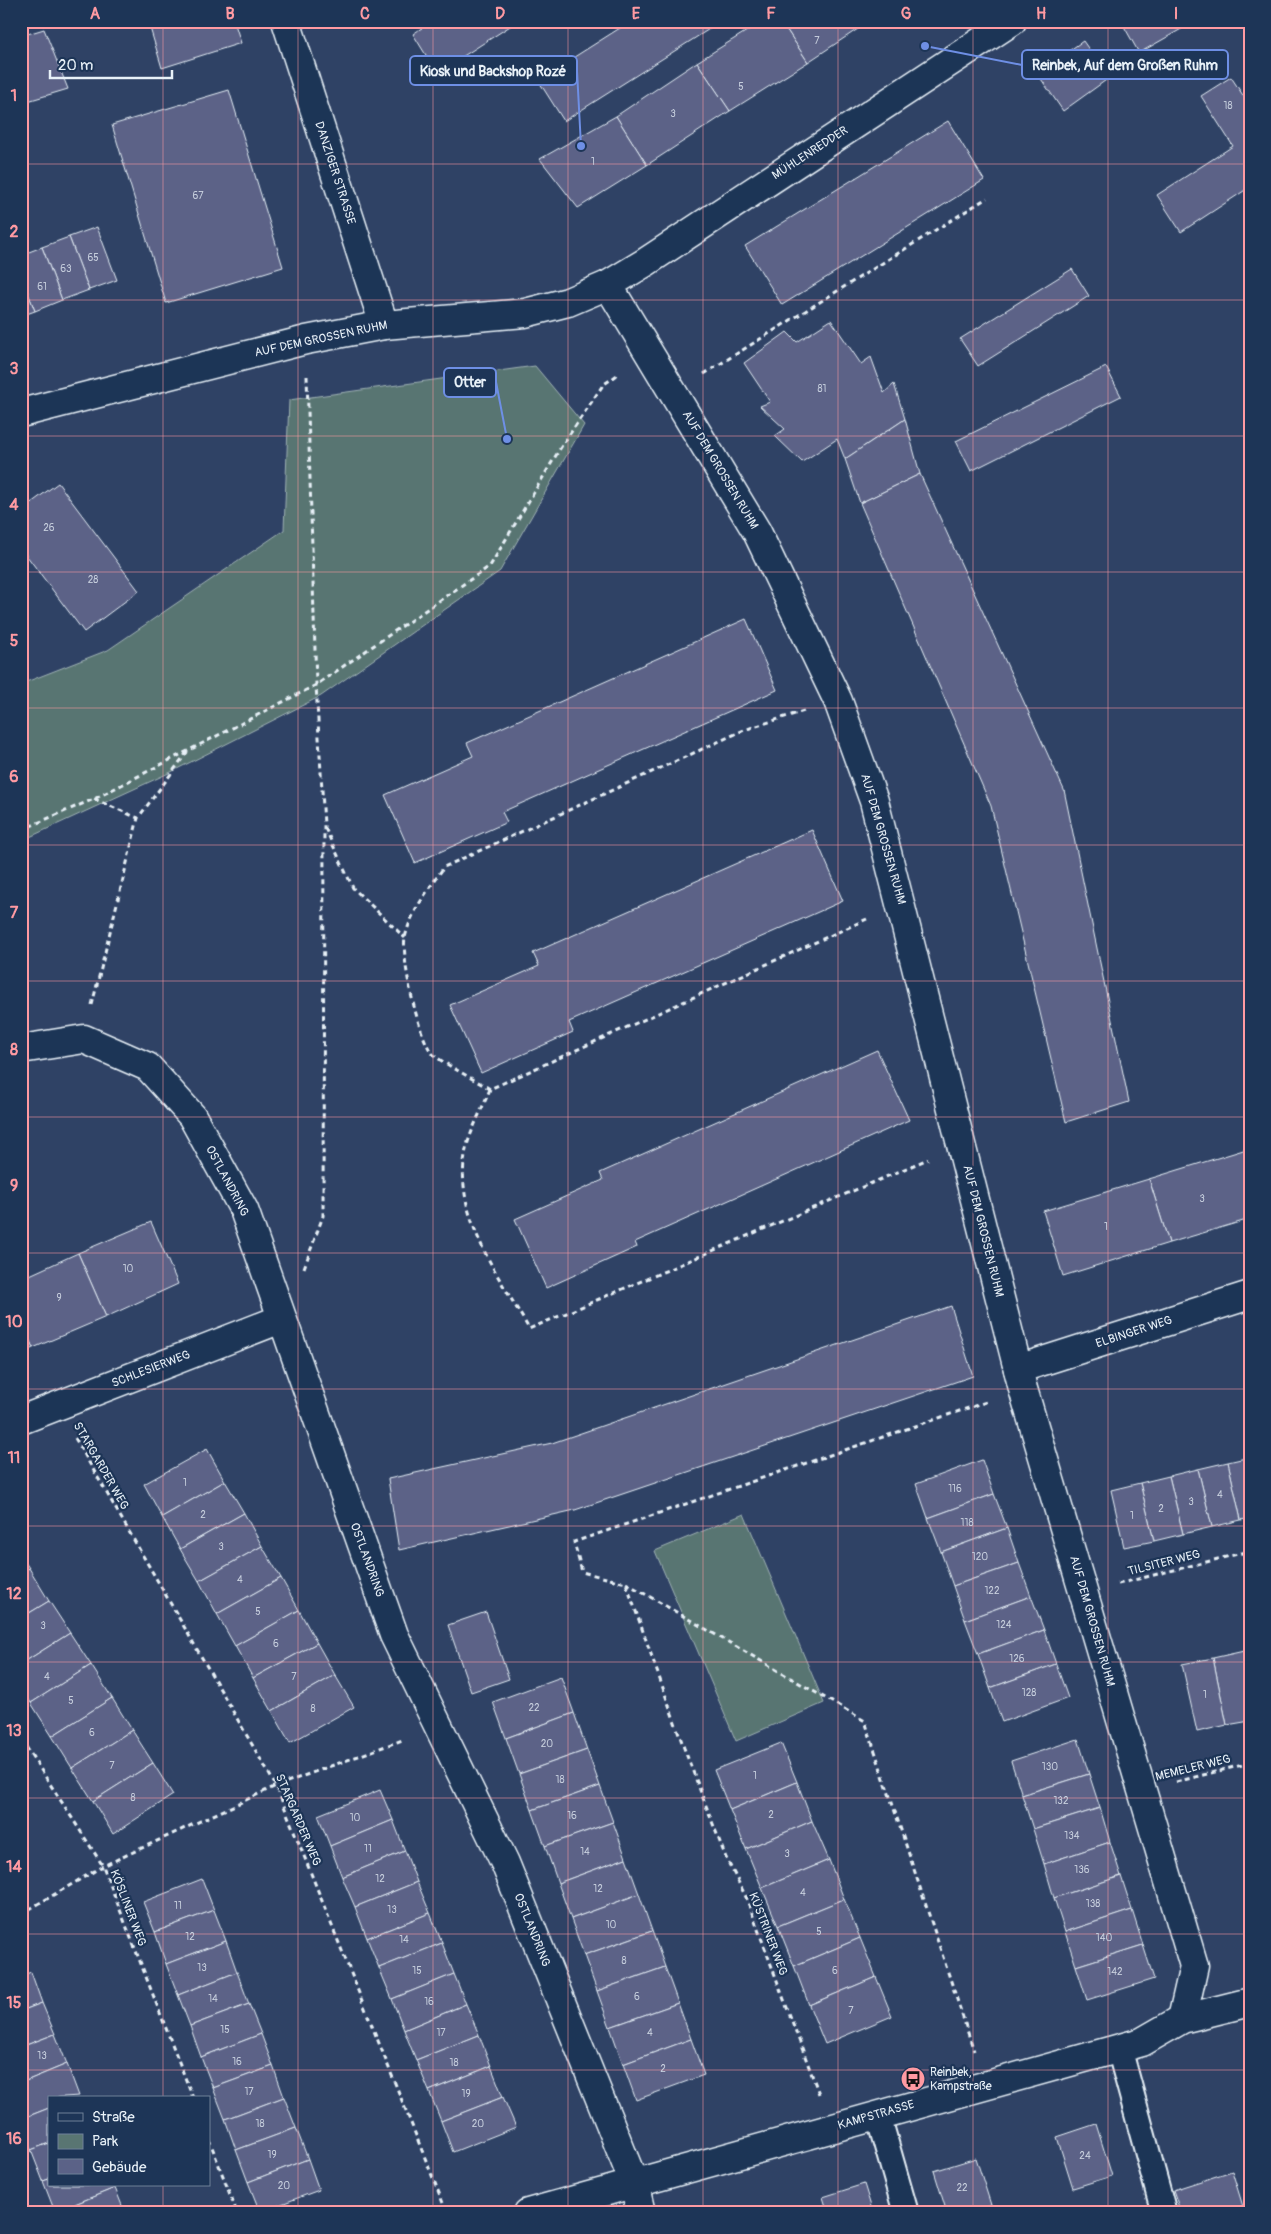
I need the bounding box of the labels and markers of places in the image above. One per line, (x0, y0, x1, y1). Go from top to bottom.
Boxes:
callout: Reinbek, Auf dem Großen Ruhm (1022, 50, 1228, 79)
callout: Kiosk und Backshop Rozé (410, 56, 577, 85)
callout: Otter (444, 368, 496, 397)
place label: Reinbek, Kampstraße (930, 2065, 992, 2094)
bus stop icon: Reinbek, Kampstraße (900, 2066, 926, 2092)

